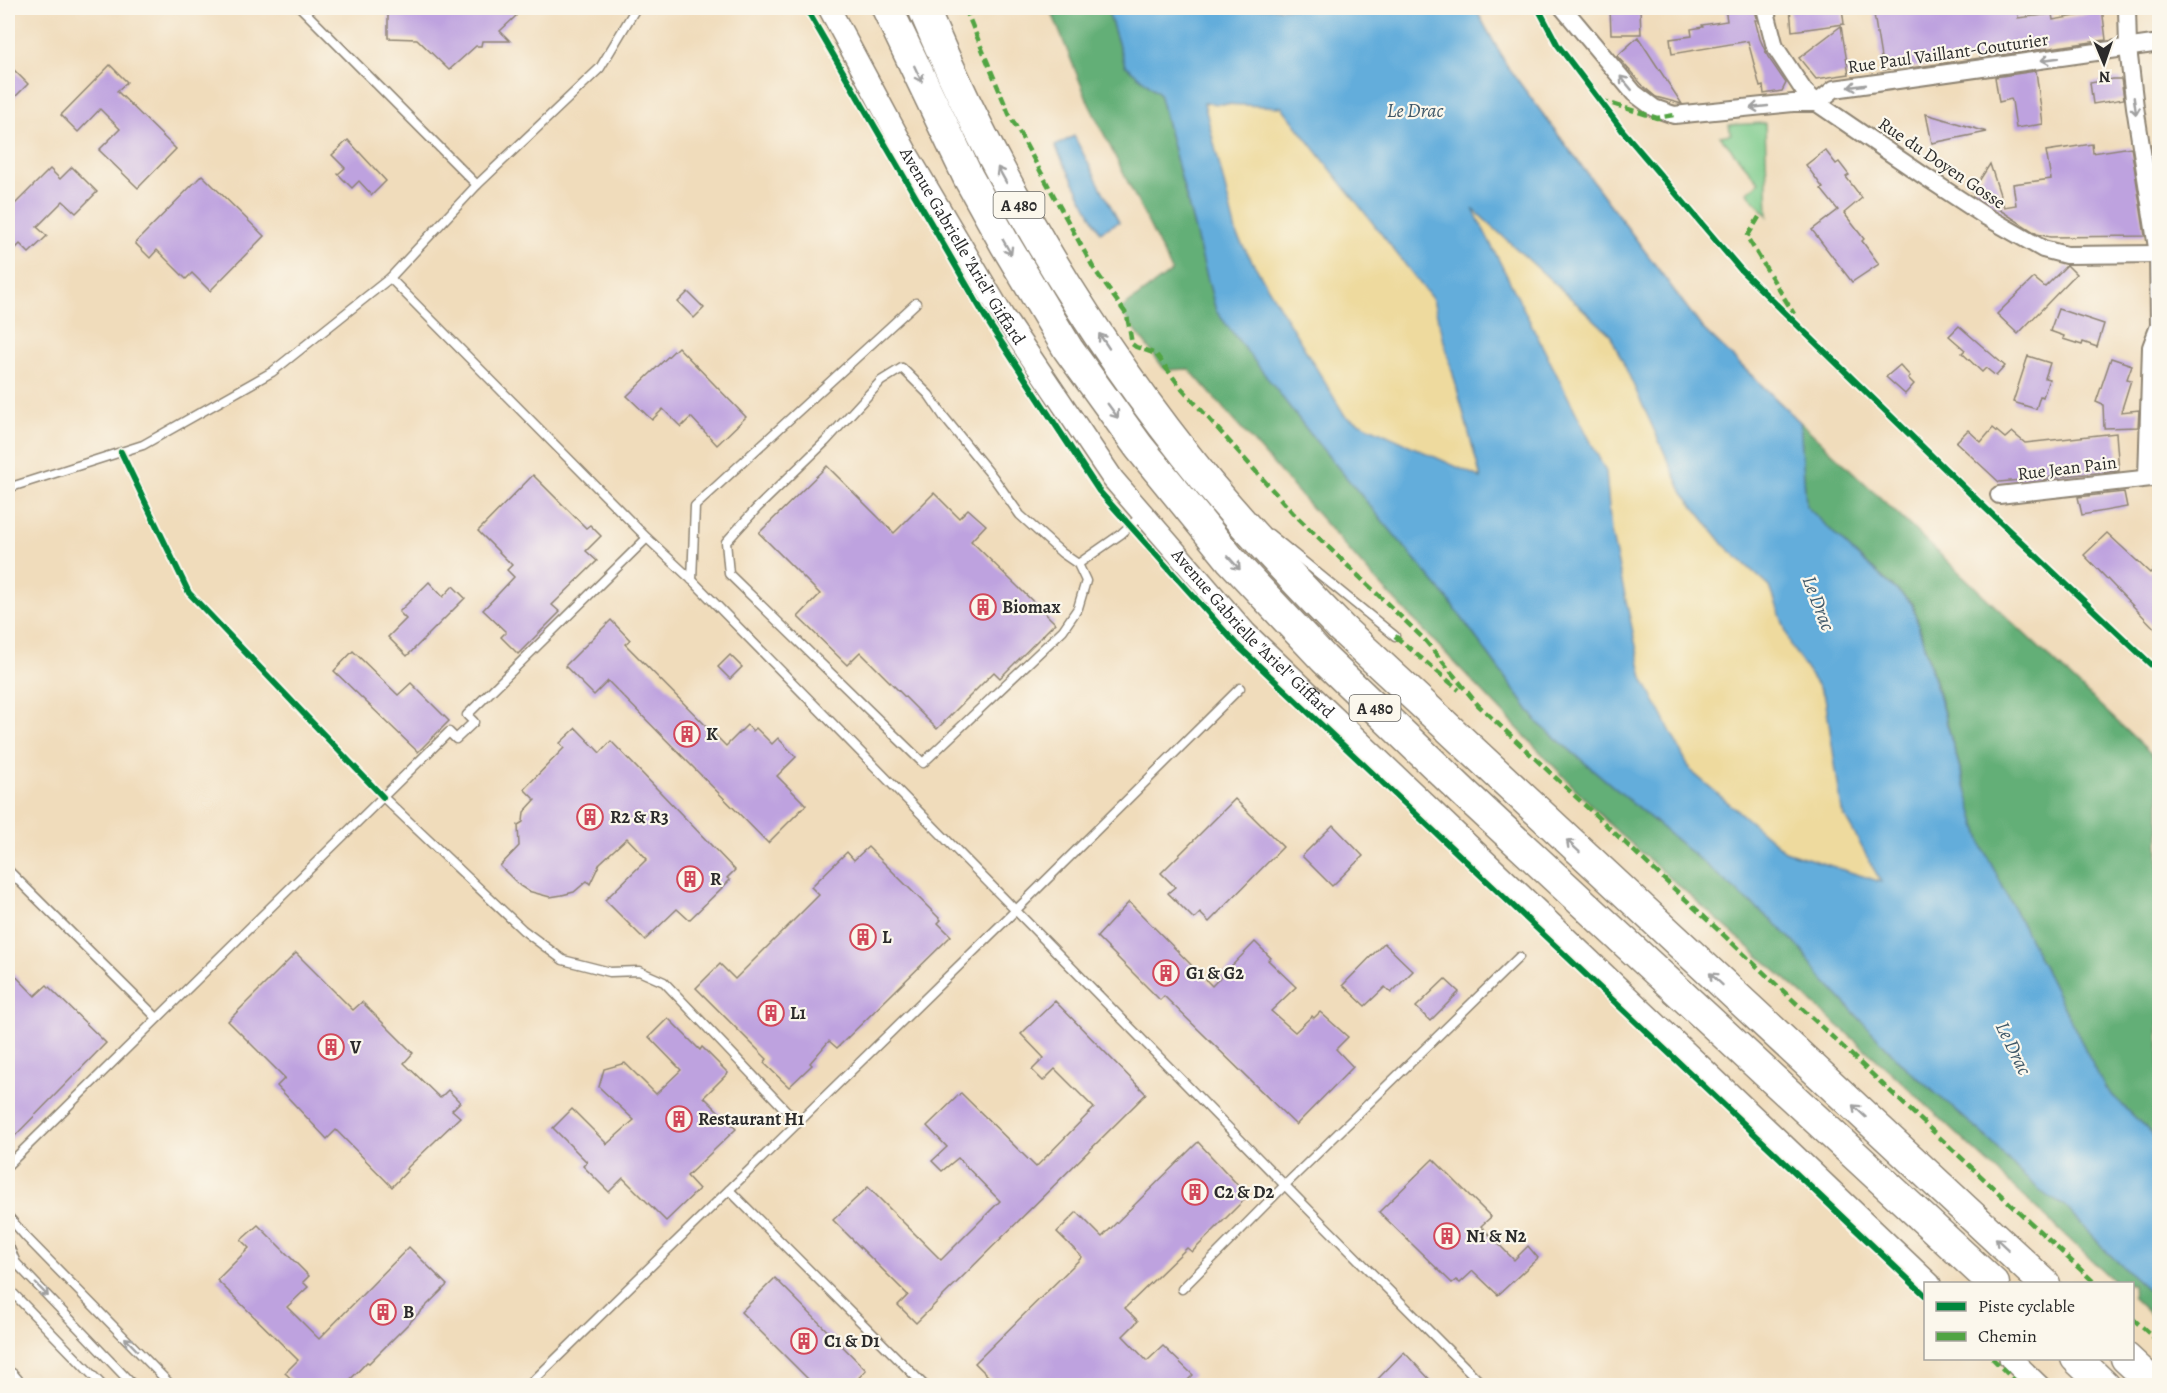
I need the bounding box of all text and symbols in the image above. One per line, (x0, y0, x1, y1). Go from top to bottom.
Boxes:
street label: Rue Paul Vaillant-Couturier (1846, 27, 2050, 79)
north arrow (2074, 33, 2134, 93)
one-way arrow (2040, 53, 2060, 64)
one-way arrow (912, 64, 924, 82)
text: N (2098, 66, 2111, 88)
one-way arrow (1620, 75, 1633, 91)
one-way arrow (1847, 81, 1867, 92)
one-way arrow (2130, 96, 2141, 116)
water label: Le Drac (1387, 97, 1443, 124)
one-way arrow (1749, 102, 1769, 113)
street label: Rue du Doyen Gosse (1874, 112, 2010, 214)
street label: Avenue Gabrielle "Ariel" Giffard (894, 142, 1031, 350)
one-way arrow (996, 167, 1008, 184)
road number: A 480 (994, 192, 1044, 218)
one-way arrow (1001, 238, 1013, 255)
one-way arrow (1097, 333, 1110, 350)
one-way arrow (1107, 402, 1119, 418)
street label: Rue Jean Pain (2016, 450, 2118, 486)
street label: Avenue Gabrielle "Ariel" Giffard (1166, 543, 1340, 723)
one-way arrow (1227, 556, 1241, 571)
water label: Le Drac (1796, 572, 1841, 635)
building icon: Biomax (968, 592, 998, 622)
place label: Biomax (1002, 595, 1061, 619)
road number: A 480 (1350, 695, 1400, 721)
building icon: K (672, 719, 702, 749)
place label: K (706, 722, 718, 746)
building icon: R2 & R3 (575, 802, 605, 832)
place label: R2 & R3 (610, 805, 669, 829)
one-way arrow (1566, 839, 1581, 853)
building icon: R (675, 864, 705, 894)
place label: R (710, 867, 722, 891)
building icon: L (848, 922, 878, 952)
place label: L (882, 925, 892, 949)
building icon: G1 & G2 (1151, 958, 1181, 988)
place label: G1 & G2 (1186, 961, 1244, 985)
one-way arrow (1709, 972, 1724, 986)
building icon: L1 (756, 998, 786, 1028)
place label: L1 (790, 1001, 807, 1025)
water label: Le Drac (1989, 1017, 2038, 1080)
building icon: V (316, 1032, 346, 1062)
place label: V (349, 1035, 362, 1059)
building icon: Restaurant H1 (664, 1104, 694, 1134)
one-way arrow (1852, 1104, 1867, 1118)
place label: Restaurant H1 (698, 1107, 805, 1131)
building icon: C2 & D2 (1180, 1177, 1210, 1207)
place label: C2 & D2 (1214, 1180, 1274, 1204)
building icon: N1 & N2 (1432, 1221, 1462, 1251)
place label: N1 & N2 (1466, 1224, 1527, 1248)
one-way arrow (1995, 1237, 2010, 1251)
one-way arrow (35, 1282, 49, 1297)
legend (1924, 1282, 2134, 1360)
text: Piste cyclable (1978, 1294, 2075, 1318)
building icon: B (368, 1297, 398, 1327)
place label: B (403, 1300, 414, 1324)
text: Chemin (1978, 1324, 2037, 1348)
building icon: C1 & D1 (789, 1326, 819, 1356)
place label: C1 & D1 (824, 1329, 880, 1353)
one-way arrow (123, 1336, 138, 1351)

